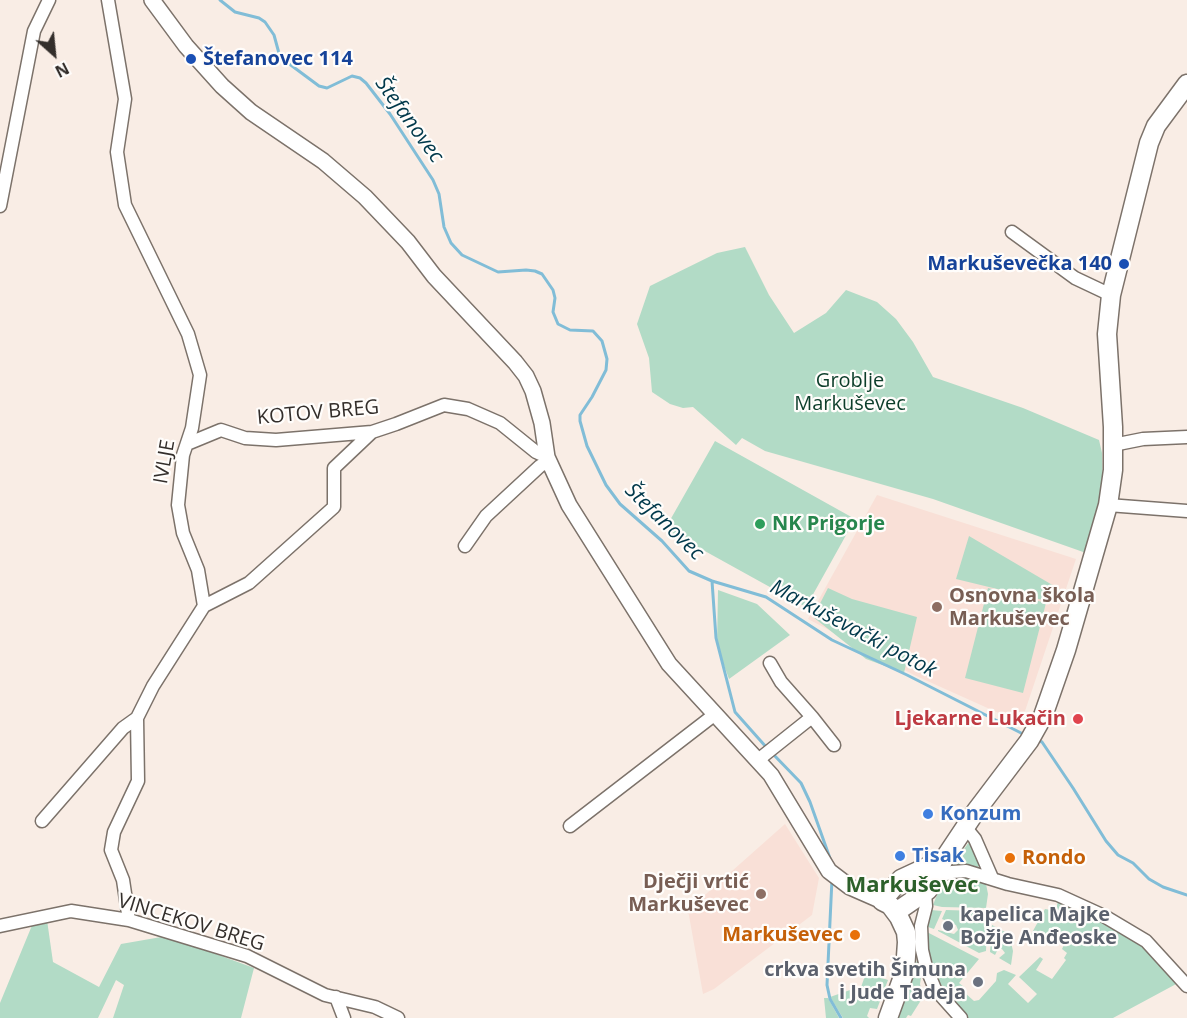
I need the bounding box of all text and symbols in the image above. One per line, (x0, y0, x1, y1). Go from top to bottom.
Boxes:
north arrow (24, 24, 84, 84)
place label: Štefanovec 114 (203, 47, 353, 71)
marker: Štefanovec 114 (184, 52, 198, 66)
text: N (51, 57, 73, 83)
water label: Štefanovec (369, 72, 449, 168)
place label: Markuševečka 140 (927, 252, 1112, 276)
marker: Markuševečka 140 (1117, 257, 1131, 271)
park label: Groblje Markuševec (794, 369, 906, 416)
street label: KOTOV BREG (256, 396, 380, 430)
street label: IVLJE (149, 438, 181, 486)
water label: Štefanovec (619, 478, 709, 566)
place label: NK Prigorje (772, 512, 885, 536)
marker: NK Prigorje (753, 517, 767, 531)
water label: Markuševački potok (766, 575, 940, 683)
place label: Osnovna škola Markuševec (949, 584, 1095, 631)
marker: Osnovna škola Markuševec (930, 600, 944, 614)
place label: Ljekarne Lukačin (895, 707, 1066, 731)
marker: Ljekarne Lukačin (1071, 712, 1085, 726)
place label: Konzum (940, 802, 1021, 826)
marker: Konzum (921, 807, 935, 821)
place label: Tisak (912, 844, 964, 868)
place label: Rondo (1022, 846, 1086, 870)
marker: Tisak (893, 849, 907, 863)
marker: Rondo (1003, 851, 1017, 865)
place label: Dječji vrtić Markuševec (628, 870, 749, 917)
district label: Markuševec (846, 873, 978, 899)
marker: Dječji vrtić Markuševec (754, 887, 768, 901)
street label: VINCEKOV BREG (115, 889, 267, 957)
place label: kapelica Majke Božje Anđeoske (960, 903, 1117, 950)
marker: kapelica Majke Božje Anđeoske (941, 919, 955, 933)
place label: Markuševec (722, 923, 843, 947)
marker: Markuševec (848, 928, 862, 942)
place label: crkva svetih Šimuna i Jude Tadeja (764, 958, 966, 1005)
marker: crkva svetih Šimuna i Jude Tadeja (971, 975, 985, 989)

